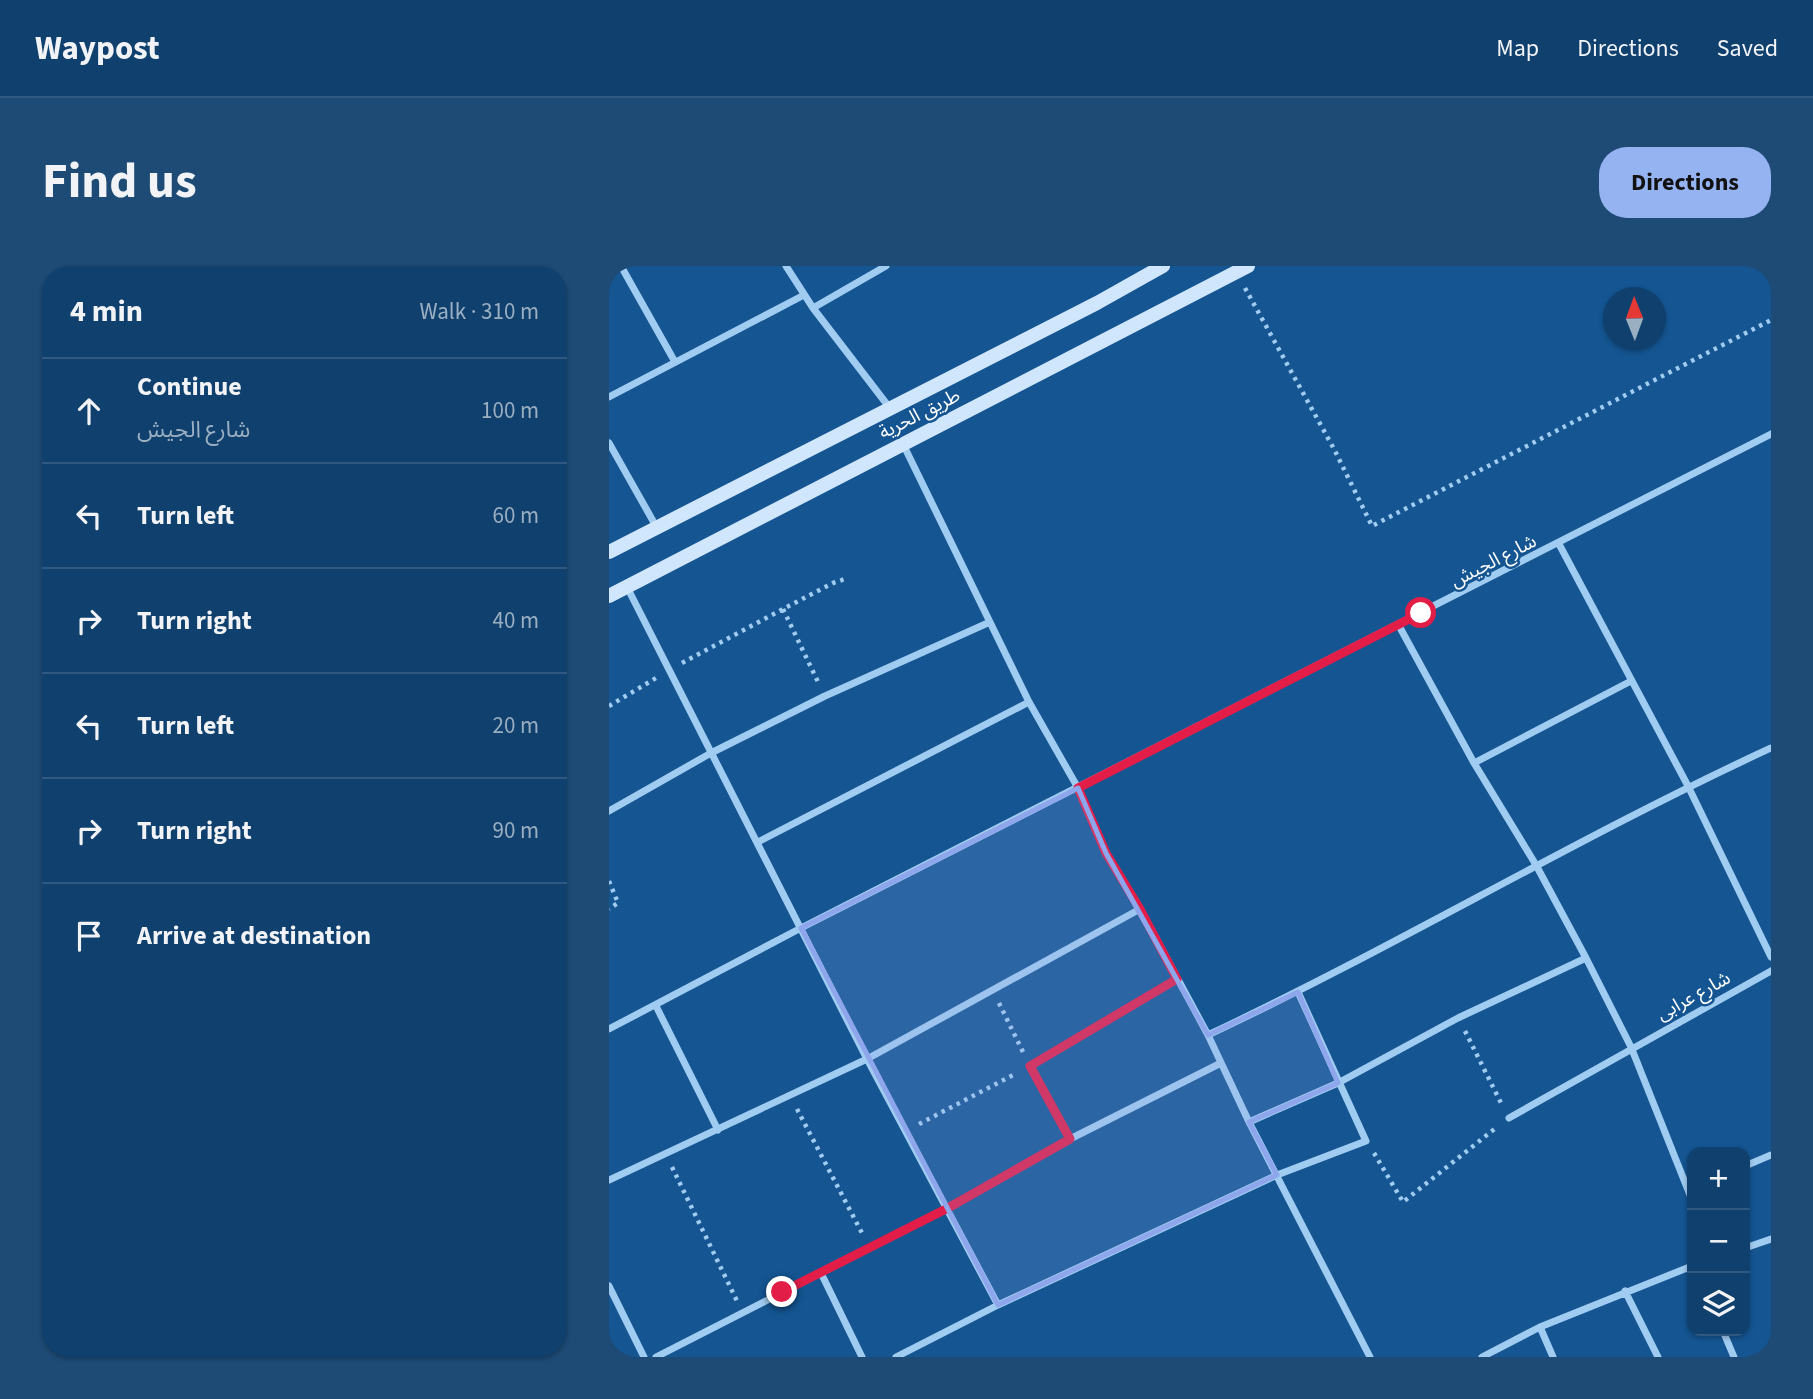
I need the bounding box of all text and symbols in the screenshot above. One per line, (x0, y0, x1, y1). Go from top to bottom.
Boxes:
text: Waypost (35, 25, 160, 72)
text: Map (1496, 31, 1539, 66)
text: Directions (1577, 31, 1679, 66)
text: Saved (1717, 31, 1778, 66)
text: Find us (42, 147, 197, 217)
button: Directions (1599, 147, 1771, 218)
north arrow (1603, 287, 1666, 350)
text: 4 min (70, 290, 143, 333)
text: Walk · 310 m (420, 295, 539, 328)
text: Continue (137, 368, 242, 405)
street label: طريق الحرية (874, 382, 965, 446)
icon: ahead (70, 392, 108, 430)
text: 100 m (481, 394, 539, 427)
text: شارع الجيش (137, 413, 250, 446)
icon: left (70, 497, 108, 535)
text: Turn left (137, 497, 234, 534)
text: 60 m (492, 499, 539, 532)
street label: شارع الجيش (1446, 528, 1542, 595)
route start (1405, 597, 1436, 628)
icon: right (70, 602, 108, 640)
text: Turn right (137, 602, 252, 639)
text: 40 m (492, 604, 539, 637)
icon: left (70, 707, 108, 745)
text: Turn left (137, 707, 234, 744)
text: 20 m (492, 709, 539, 742)
icon: right (70, 812, 108, 850)
text: Turn right (137, 812, 252, 849)
text: 90 m (492, 814, 539, 847)
icon: arrive (70, 917, 108, 955)
text: Arrive at destination (137, 917, 371, 954)
street label: شارع عرابى (1652, 965, 1736, 1028)
map controls (1687, 1147, 1750, 1336)
button: + (1687, 1147, 1750, 1210)
button: − (1687, 1210, 1750, 1273)
button: layers (1687, 1273, 1750, 1336)
route end (766, 1276, 797, 1307)

